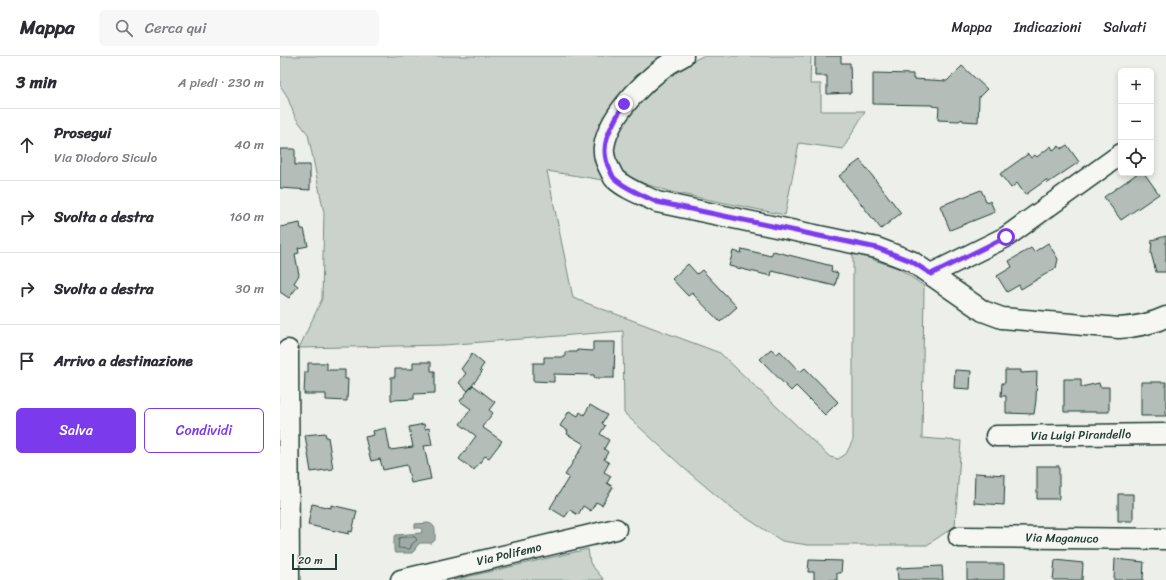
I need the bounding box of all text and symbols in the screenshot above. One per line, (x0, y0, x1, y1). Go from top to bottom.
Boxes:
search box (99, 10, 379, 46)
text: Mappa (20, 11, 75, 44)
text: Cerca qui (145, 15, 206, 41)
text: Mappa (951, 15, 992, 40)
text: Indicazioni (1014, 15, 1081, 40)
text: Salvati (1103, 15, 1146, 40)
icon: search (113, 17, 135, 39)
text: 3 min (16, 67, 57, 97)
map controls (1118, 68, 1154, 176)
button: + (1118, 68, 1154, 104)
text: A piedi · 230 m (178, 71, 264, 94)
route end (615, 95, 633, 113)
button: − (1118, 104, 1154, 140)
text: Prosegui (54, 120, 111, 146)
text: 40 m (234, 133, 264, 156)
icon: ahead (16, 134, 38, 156)
button: locate (1118, 140, 1154, 176)
text: Via Diodoro Siculo (54, 146, 157, 169)
text: Svolta a destra (54, 204, 153, 230)
text: 160 m (229, 205, 264, 228)
icon: right (16, 206, 38, 228)
route start (997, 228, 1015, 246)
text: Svolta a destra (54, 276, 153, 302)
text: 30 m (235, 277, 264, 300)
icon: right (16, 278, 38, 300)
text: Arrivo a destinazione (54, 348, 193, 374)
icon: arrive (16, 350, 38, 372)
button: Salva (16, 408, 136, 453)
button: Condividi (144, 408, 264, 453)
street label: Via Luigi Pirandello (1031, 423, 1131, 447)
street label: Via Maganuco (1025, 526, 1099, 550)
street label: Via Polifemo (474, 536, 544, 572)
text: 20 m (298, 551, 323, 570)
scale bar (292, 552, 337, 571)

